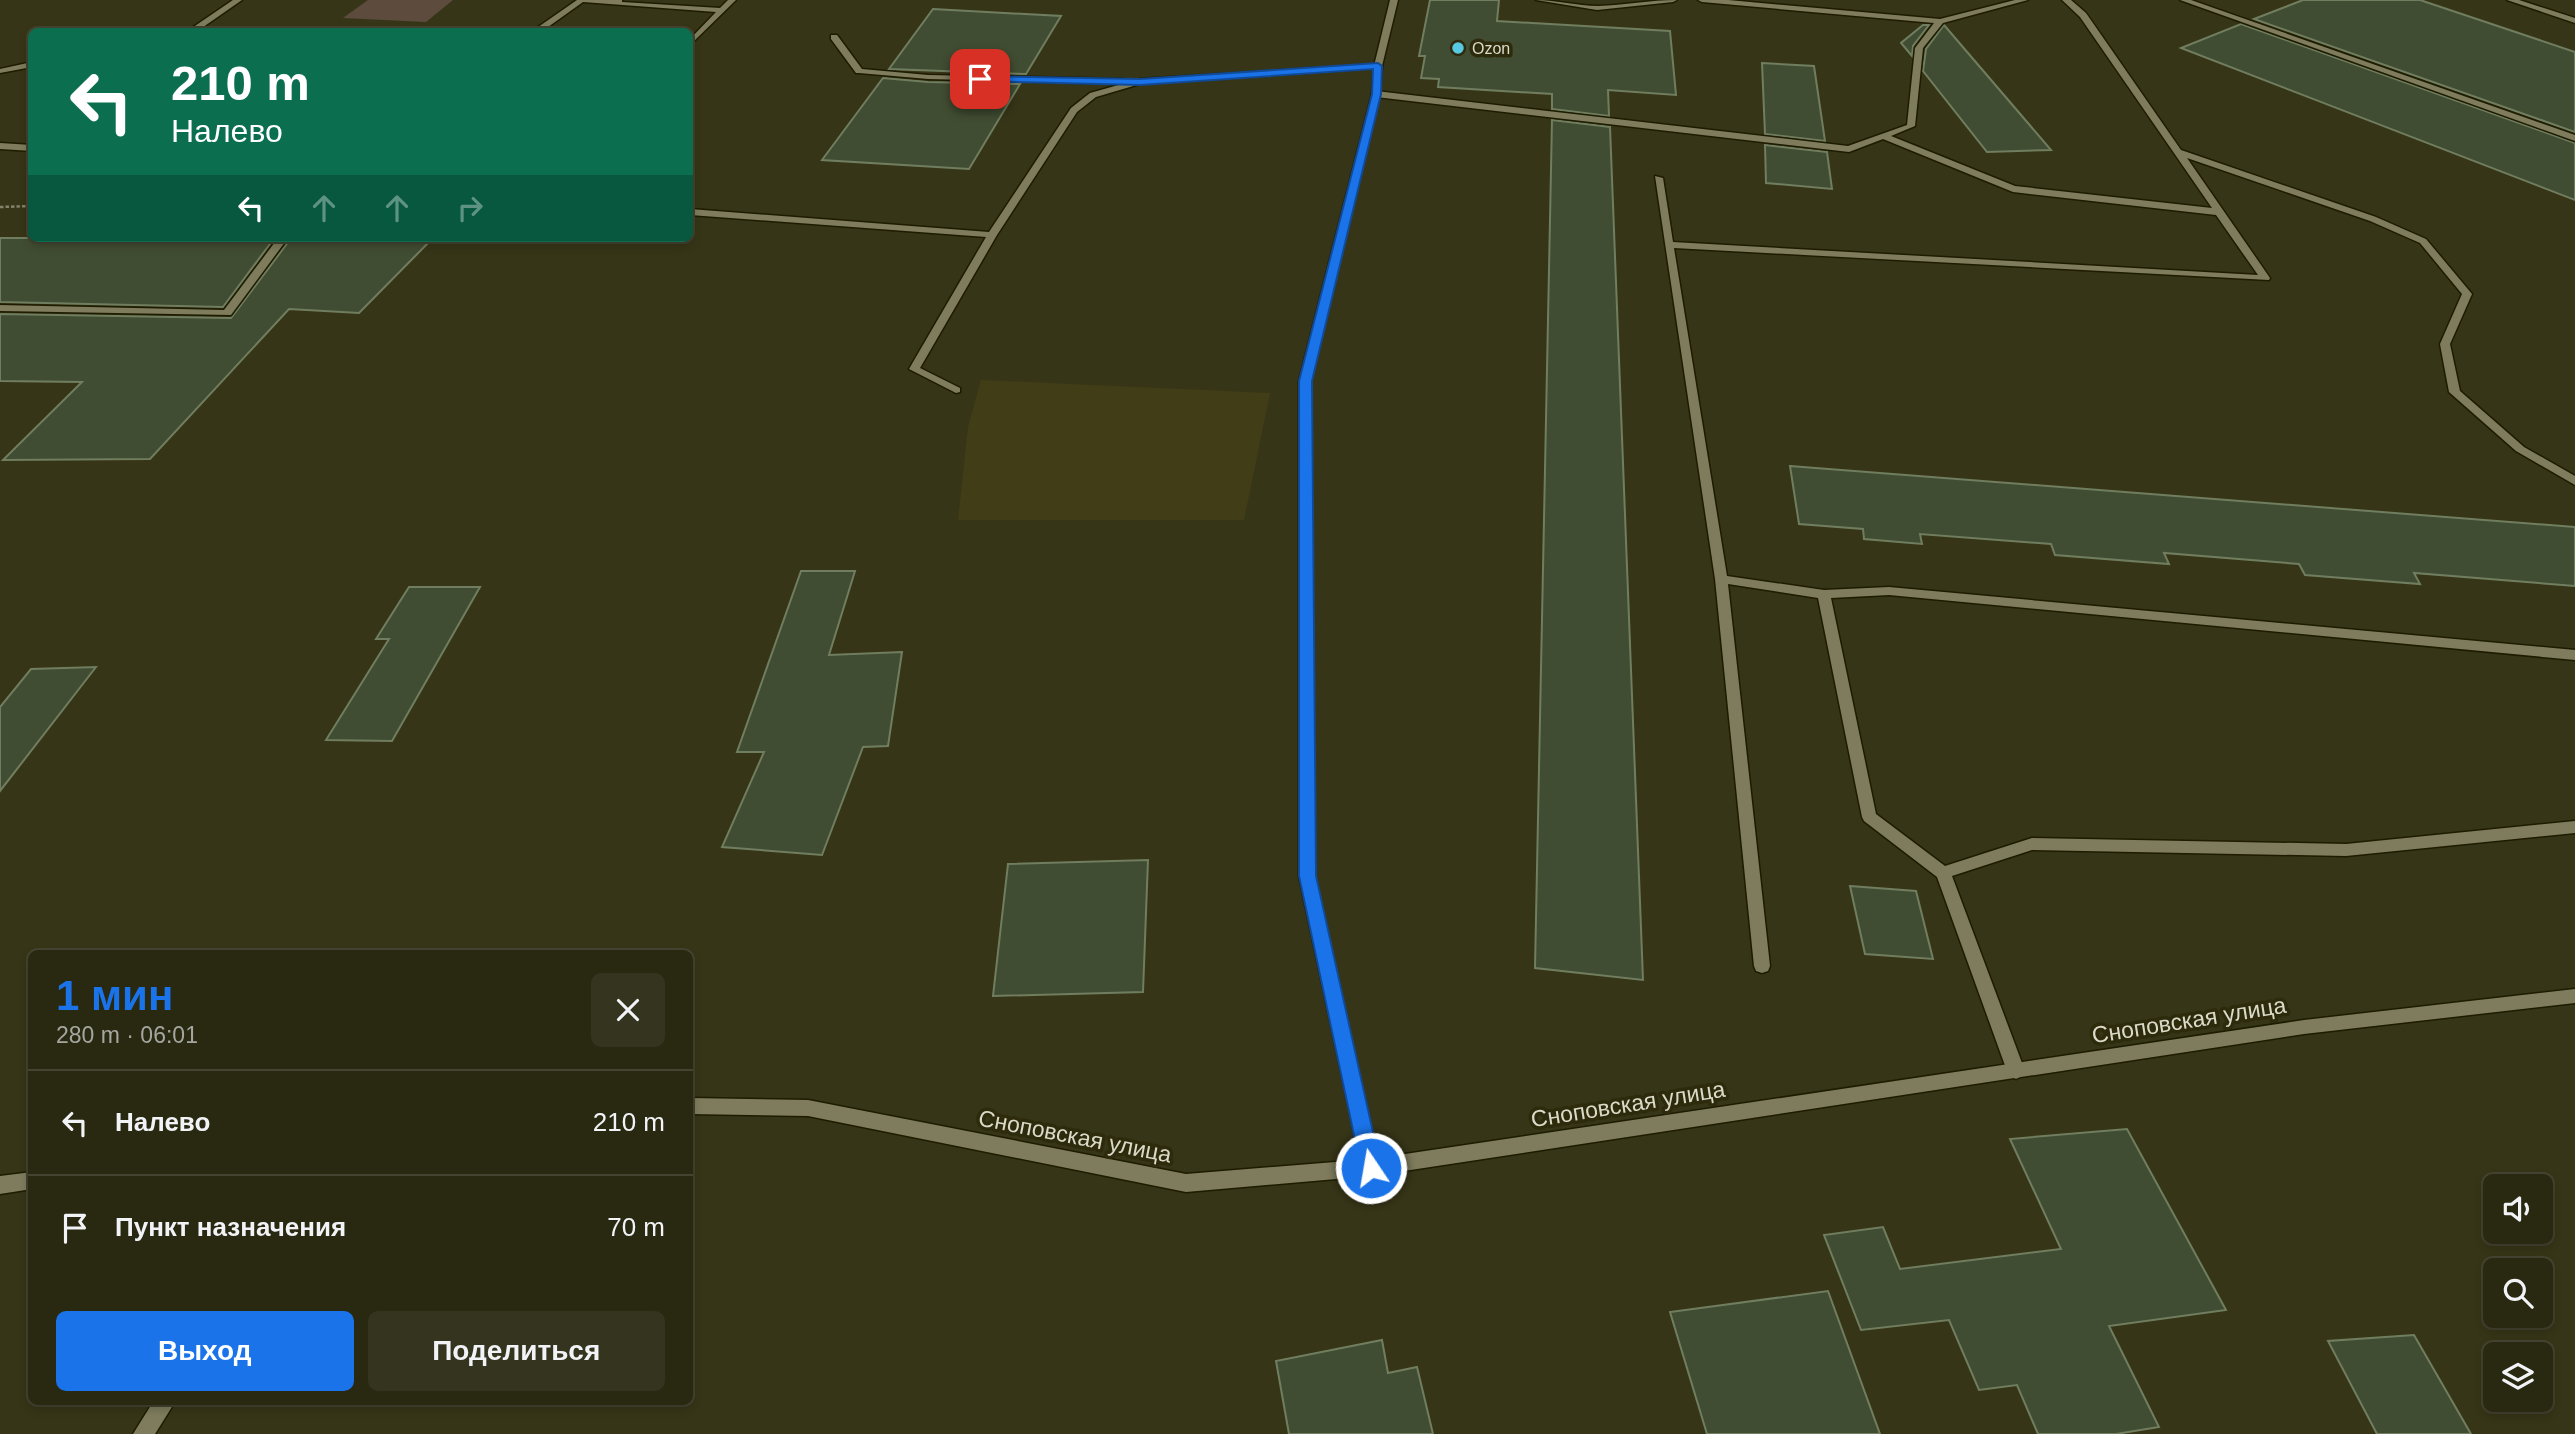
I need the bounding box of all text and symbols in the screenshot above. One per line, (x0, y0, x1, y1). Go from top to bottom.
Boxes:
marker: Ozon (1450, 40, 1466, 56)
place label: Ozon (1472, 40, 1510, 57)
pin (950, 49, 1010, 109)
icon: left (56, 56, 147, 147)
text: 210 m (171, 56, 310, 110)
icon: arrive (961, 60, 999, 98)
text: Налево (171, 113, 283, 149)
icon: left (232, 189, 270, 227)
icon: ahead (305, 189, 343, 227)
icon: ahead (378, 189, 416, 227)
icon: right (451, 189, 489, 227)
text: 1 мин (56, 972, 173, 1019)
button: close (591, 973, 665, 1047)
street label: Сноповская улица (2090, 992, 2288, 1048)
text: 280 m · 06:01 (56, 1022, 198, 1048)
street label: Сноповская улица (1529, 1076, 1727, 1132)
icon: left (56, 1104, 94, 1142)
street label: Сноповская улица (976, 1105, 1174, 1168)
text: Налево (115, 1107, 210, 1137)
text: 210 m (593, 1107, 665, 1137)
position arrow (1334, 1131, 1408, 1205)
map controls (2483, 1174, 2553, 1412)
button: sound (2483, 1174, 2553, 1244)
icon: arrive (56, 1209, 94, 1247)
text: Пункт назначения (115, 1212, 346, 1242)
text: 70 m (607, 1212, 665, 1242)
button: search (2483, 1258, 2553, 1328)
button: Выход (56, 1311, 354, 1391)
button: Поделиться (368, 1311, 665, 1391)
button: layers (2483, 1342, 2553, 1412)

